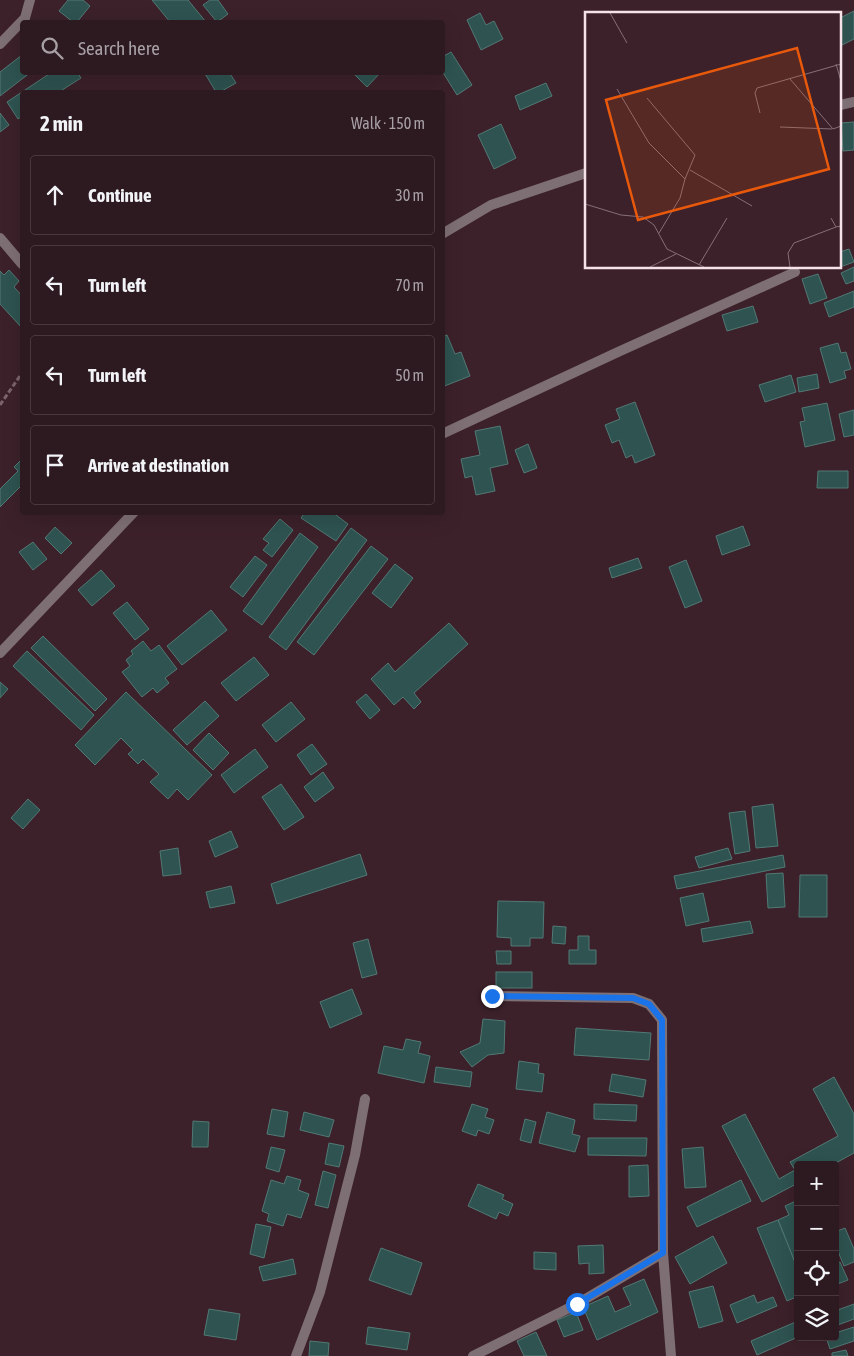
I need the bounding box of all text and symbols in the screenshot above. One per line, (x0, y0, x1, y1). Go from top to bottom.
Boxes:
inset map (585, 12, 842, 269)
search box (20, 20, 445, 75)
icon: search (38, 34, 66, 62)
text: Search here (78, 37, 160, 59)
text: 2 min (40, 111, 83, 135)
text: Walk · 150 m (351, 114, 425, 132)
icon: ahead (41, 181, 69, 209)
text: Continue (88, 184, 152, 206)
text: 30 m (395, 186, 424, 204)
icon: left (41, 271, 69, 299)
text: Turn left (88, 274, 146, 296)
text: 70 m (395, 276, 424, 294)
icon: left (41, 361, 69, 389)
text: Turn left (88, 364, 146, 386)
text: 50 m (395, 366, 424, 384)
icon: arrive (41, 451, 69, 479)
text: Arrive at destination (88, 454, 229, 476)
route end (481, 985, 504, 1008)
map controls (794, 1161, 839, 1341)
button: + (794, 1161, 839, 1206)
button: − (794, 1206, 839, 1251)
button: locate (794, 1251, 839, 1296)
route start (566, 1293, 589, 1316)
button: layers (794, 1296, 839, 1341)

